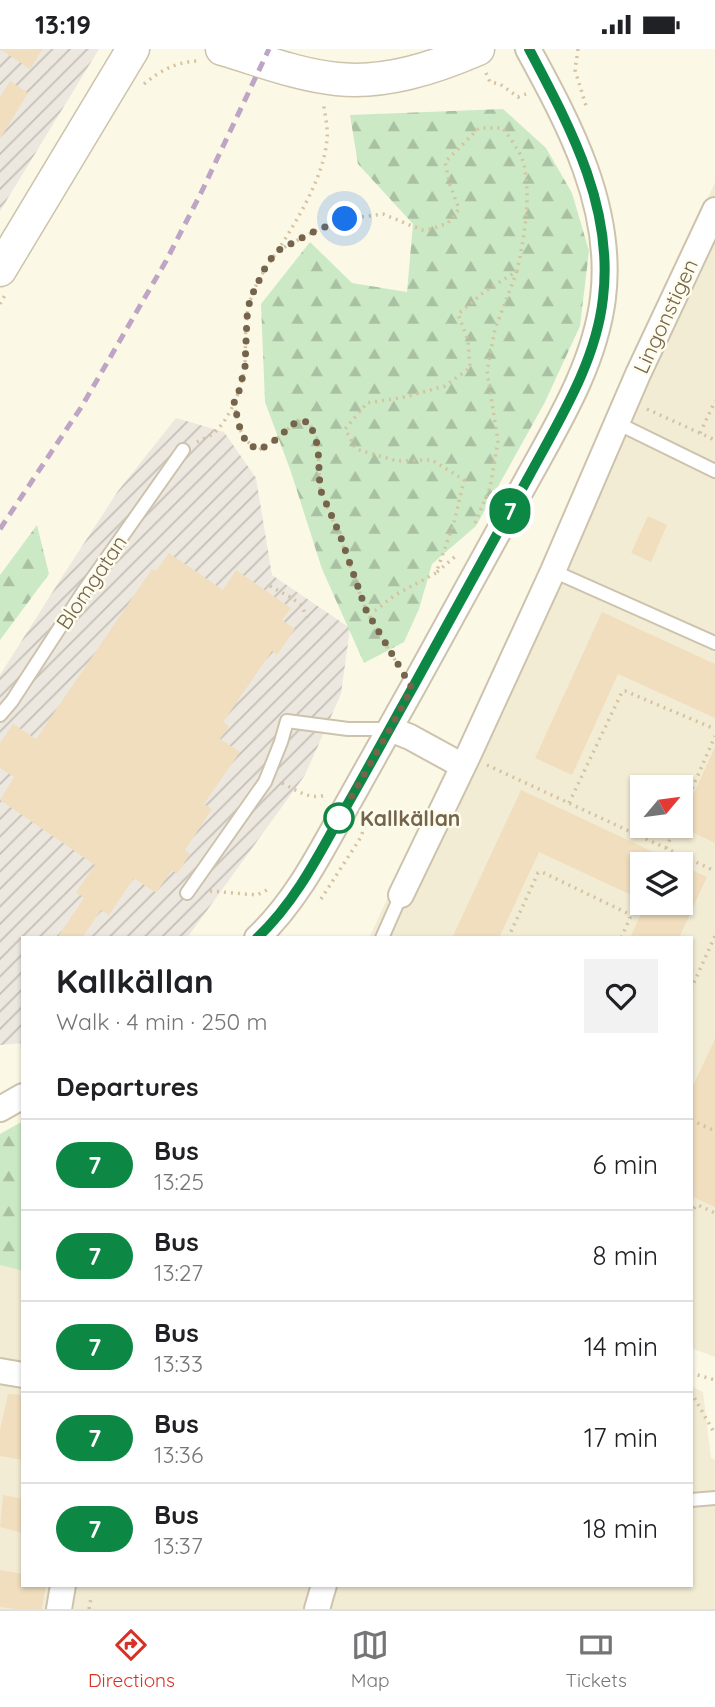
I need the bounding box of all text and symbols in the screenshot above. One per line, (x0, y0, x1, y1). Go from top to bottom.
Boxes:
text: 13:19 (35, 8, 91, 41)
your location (327, 201, 362, 236)
street label: Lingonstigen (627, 255, 703, 377)
line badge: 7 (487, 488, 533, 534)
text: 7 (503, 496, 517, 526)
street label: Blomgatan (50, 530, 132, 634)
north arrow (630, 775, 693, 838)
map controls (630, 775, 693, 915)
marker: Kallkällan (324, 803, 354, 833)
place label: Kallkällan (360, 805, 460, 831)
button: layers (630, 852, 693, 915)
button: heart (584, 959, 658, 1033)
text: Kallkällan (56, 960, 214, 1001)
text: Walk · 4 min · 250 m (56, 1007, 267, 1036)
text: Departures (56, 1070, 199, 1103)
text: Bus (154, 1134, 199, 1167)
text: 6 min (593, 1148, 658, 1181)
text: 7 (88, 1150, 101, 1180)
text: 13:25 (154, 1167, 204, 1196)
text: Bus (154, 1225, 199, 1258)
text: 8 min (593, 1239, 658, 1272)
text: 7 (88, 1241, 101, 1271)
text: 13:27 (154, 1258, 203, 1287)
text: Bus (154, 1316, 199, 1349)
text: 14 min (584, 1330, 658, 1363)
text: 7 (88, 1332, 101, 1362)
text: 13:33 (154, 1349, 203, 1378)
text: Bus (154, 1407, 199, 1440)
text: 17 min (584, 1421, 658, 1454)
text: 7 (88, 1423, 101, 1453)
text: 13:36 (154, 1440, 203, 1469)
text: Bus (154, 1498, 199, 1531)
text: 18 min (583, 1512, 658, 1545)
text: 7 (88, 1514, 101, 1544)
text: 13:37 (154, 1531, 203, 1560)
tab: Directions (88, 1626, 175, 1692)
tab: Map (351, 1626, 390, 1692)
tab: Tickets (565, 1626, 627, 1692)

